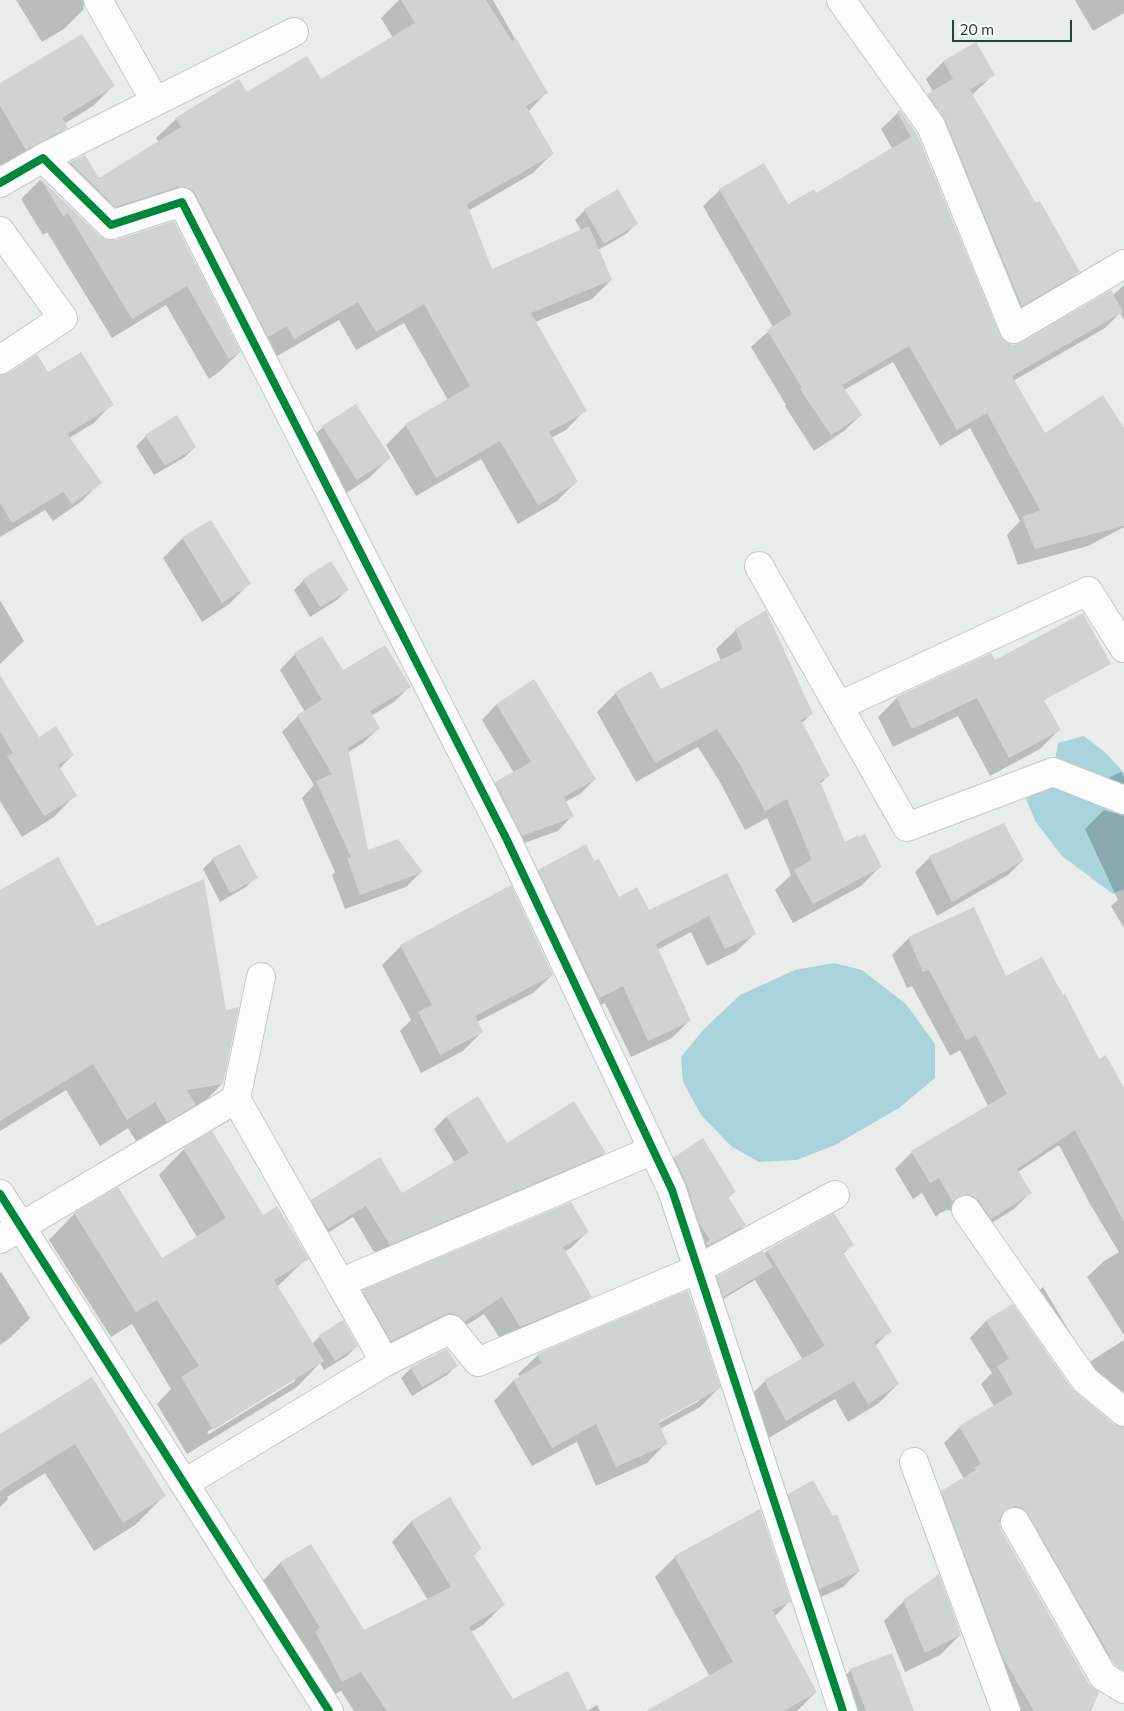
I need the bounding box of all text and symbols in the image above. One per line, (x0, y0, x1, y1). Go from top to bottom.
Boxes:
scale bar (954, 10, 1074, 42)
text: 20 m (960, 20, 994, 38)

